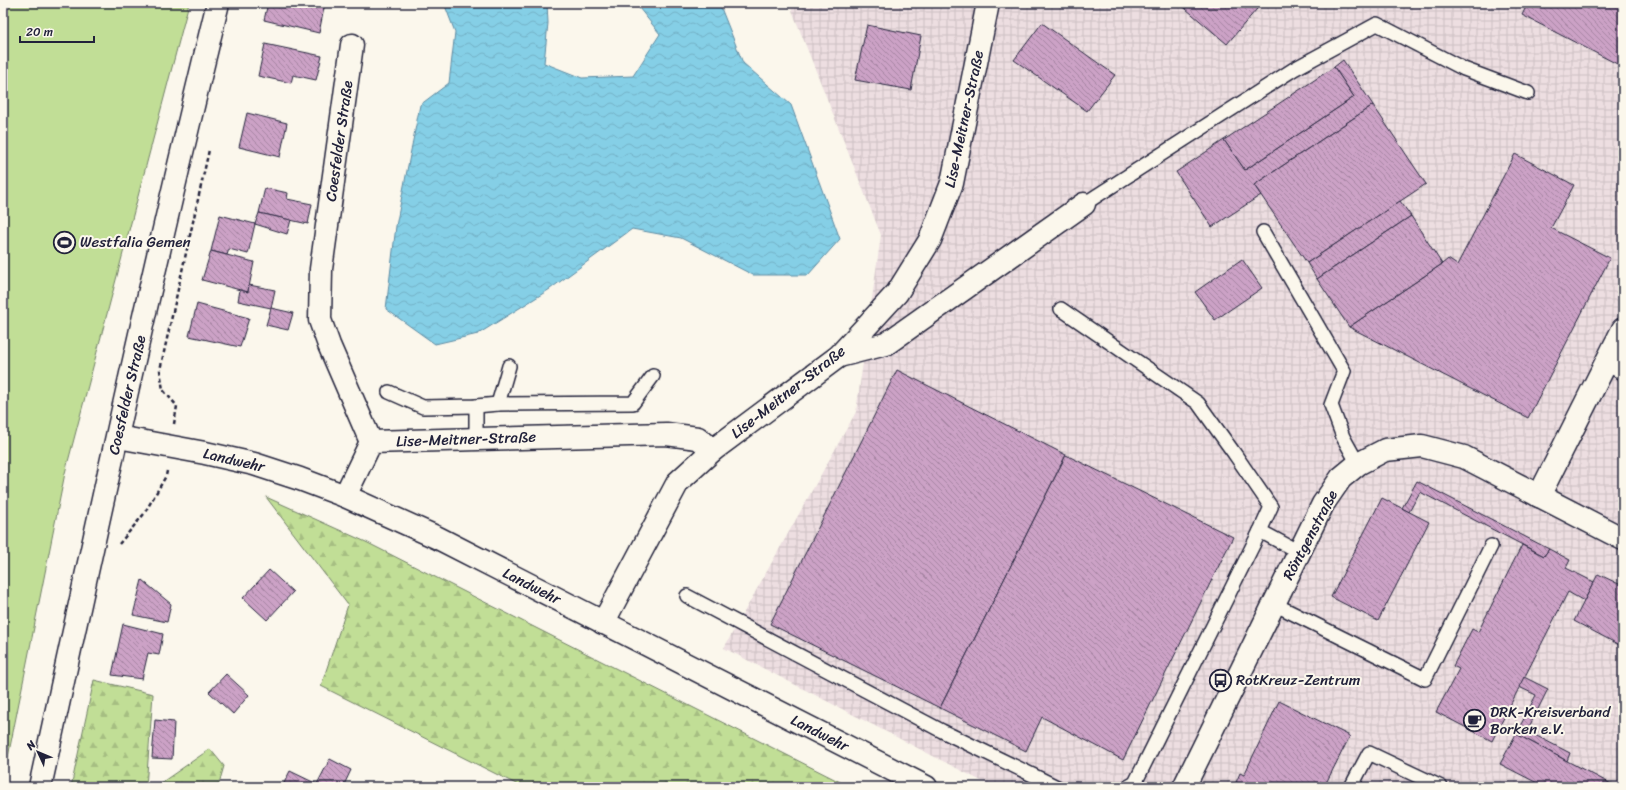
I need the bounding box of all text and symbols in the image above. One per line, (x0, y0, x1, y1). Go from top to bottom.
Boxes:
scale bar (20, 18, 94, 44)
text: 20 m (26, 21, 53, 43)
street label: Lise-Meitner-Straße (937, 48, 991, 190)
street label: Coesfelder Straße (318, 79, 360, 203)
sports icon: Westfalia Gemen (51, 229, 77, 255)
place label: Westfalia Gemen (80, 229, 191, 255)
street label: Coesfelder Straße (101, 333, 153, 457)
street label: Lise-Meitner-Straße (725, 338, 851, 445)
street label: Lise-Meitner-Straße (396, 424, 537, 454)
street label: Landwehr (201, 440, 268, 480)
street label: Röntgenstraße (1275, 485, 1345, 585)
street label: Landwehr (498, 560, 567, 612)
bus stop icon: RotKreuz-Zentrum (1207, 667, 1233, 693)
place label: RotKreuz-Zentrum (1236, 667, 1361, 693)
place label: DRK-Kreisverband Borken e.V. (1490, 699, 1611, 742)
street label: Landwehr (786, 707, 855, 759)
cafe icon: DRK-Kreisverband Borken e.V. (1462, 708, 1488, 734)
north arrow (18, 732, 58, 772)
text: N (21, 736, 41, 755)

